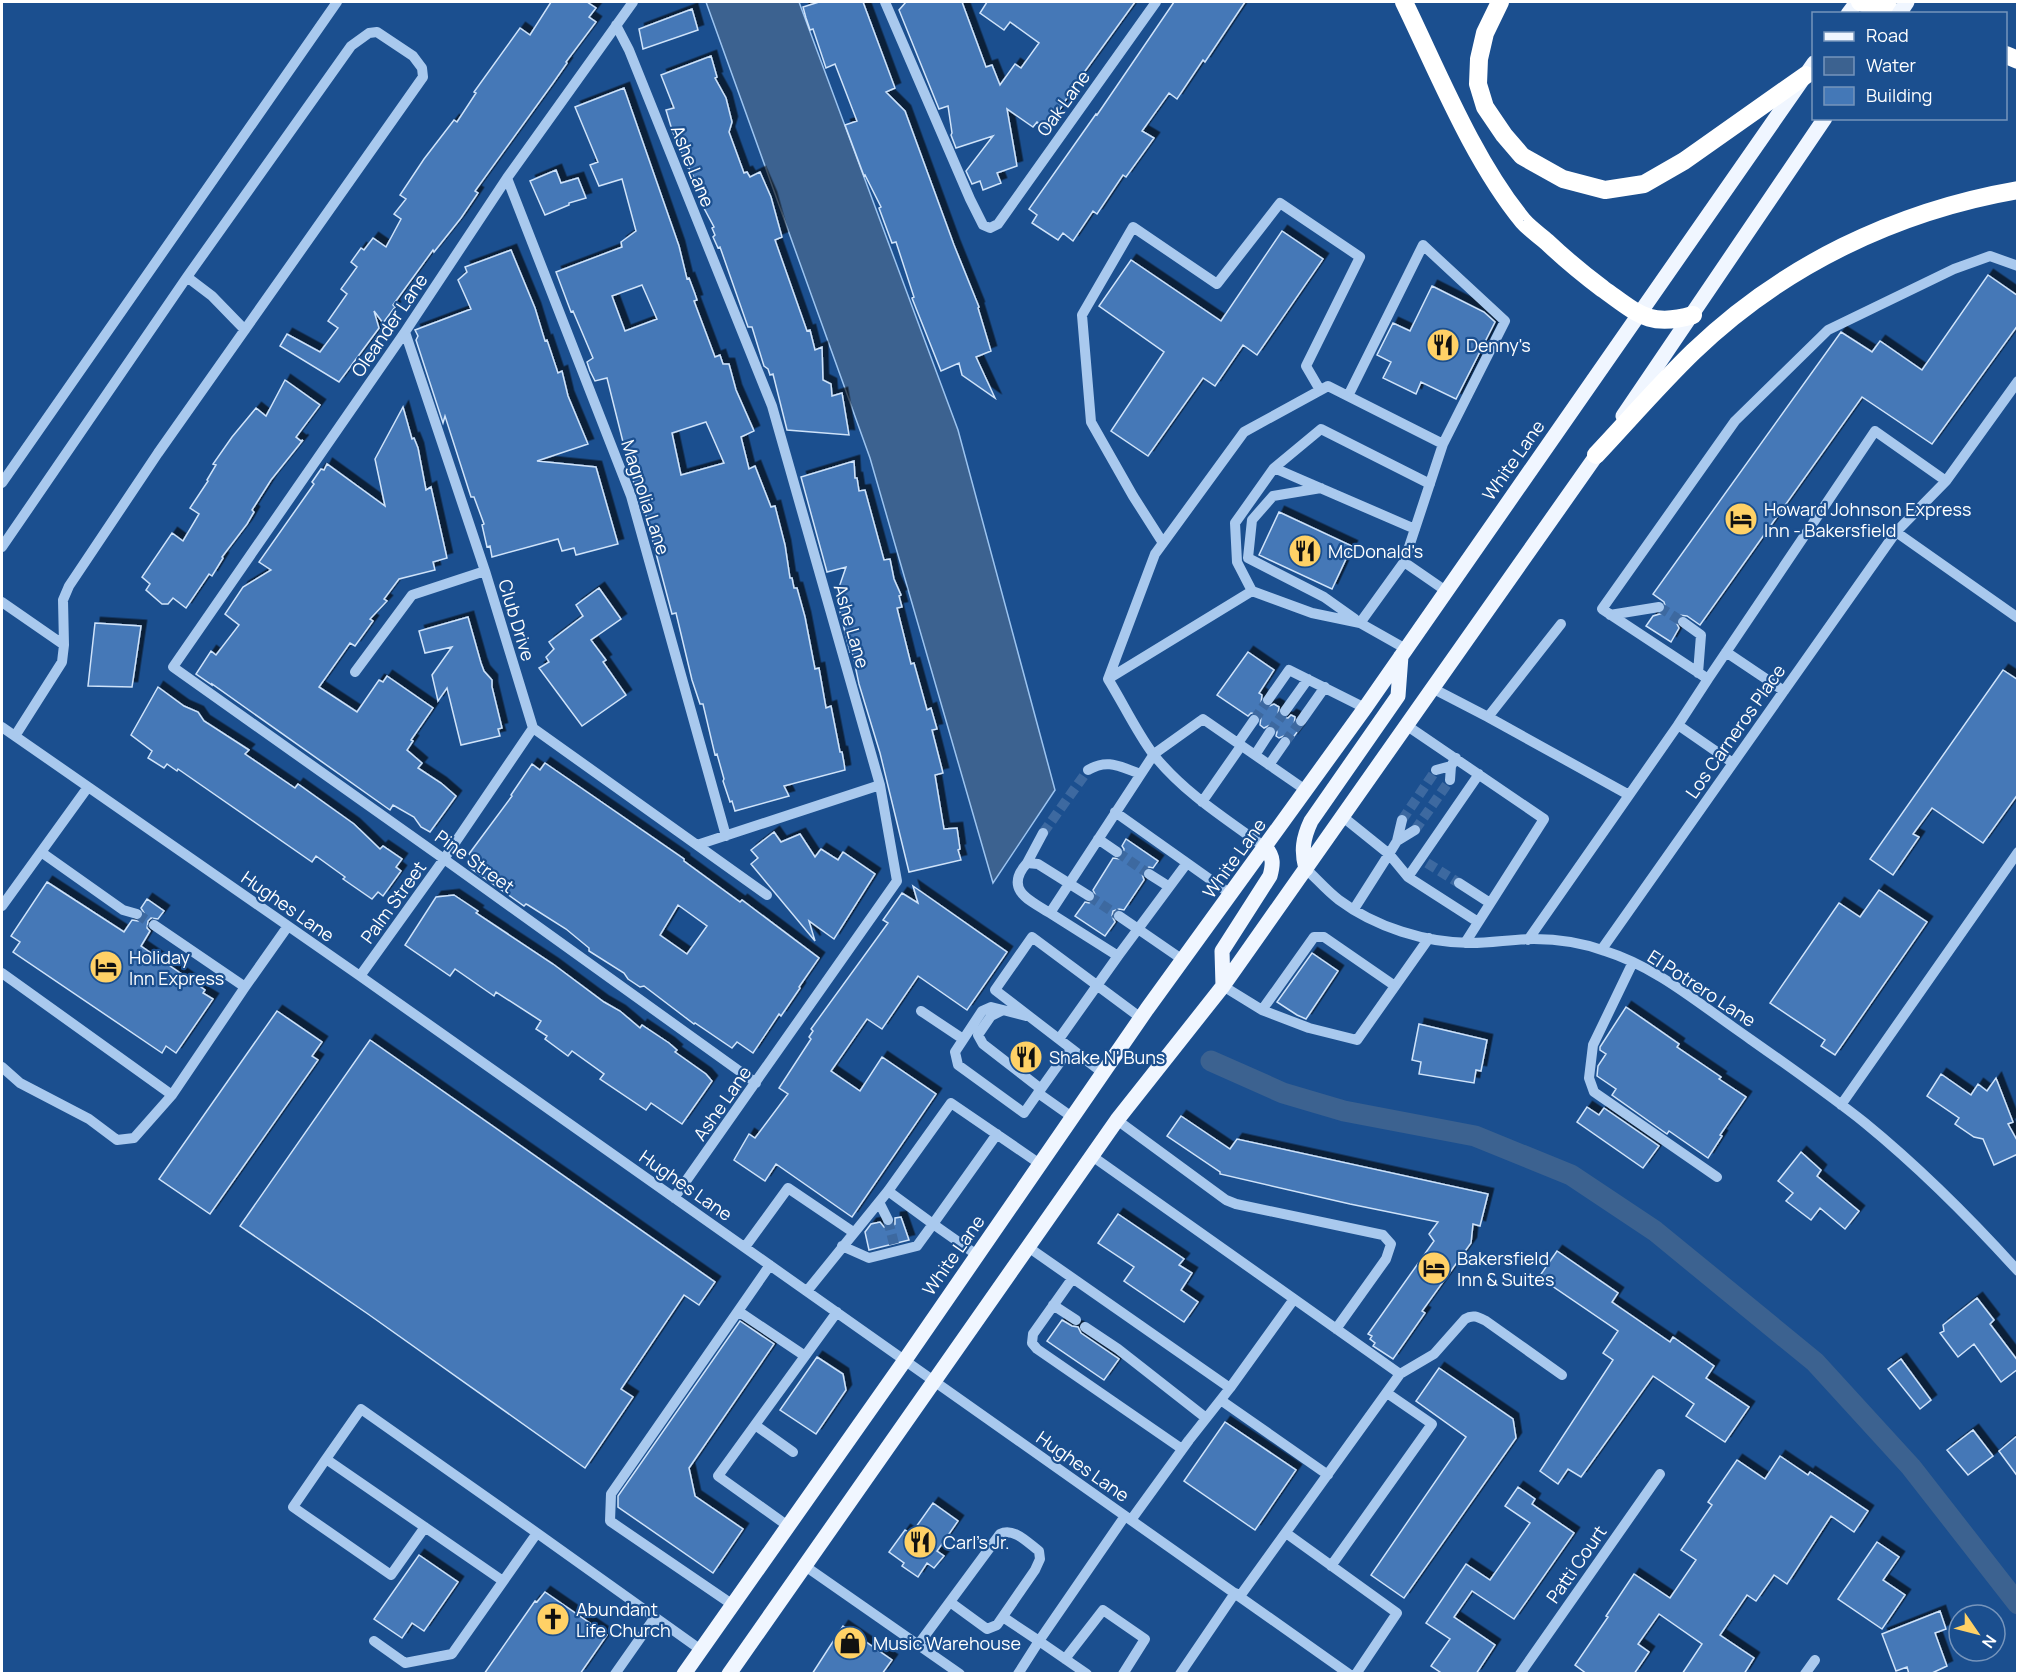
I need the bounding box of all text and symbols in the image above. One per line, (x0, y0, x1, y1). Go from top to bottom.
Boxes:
legend (1812, 12, 2007, 120)
text: Road (1866, 23, 1909, 47)
text: Water (1866, 53, 1916, 77)
street label: Oak Lane (1031, 65, 1095, 141)
text: Building (1866, 83, 1932, 107)
street label: Ashe Lane (666, 122, 720, 210)
street label: Oleander Lane (346, 269, 432, 381)
restaurant icon: Denny's (1425, 327, 1461, 363)
place label: Denny's (1466, 333, 1531, 357)
street label: White Lane (1476, 415, 1550, 505)
street label: Magnolia Lane (616, 437, 676, 557)
place label: Howard Johnson Express Inn - Bakersfield (1764, 497, 1971, 542)
hotel icon: Howard Johnson Express Inn - Bakersfield (1723, 501, 1759, 537)
restaurant icon: McDonald's (1287, 533, 1323, 569)
place label: McDonald's (1328, 539, 1423, 563)
street label: Club Drive (493, 576, 541, 664)
street label: Ashe Lane (829, 581, 875, 671)
street label: Los Carneros Place (1680, 659, 1790, 803)
street label: White Lane (1197, 813, 1271, 903)
street label: Pine Street (430, 824, 520, 898)
street label: Palm Street (355, 856, 431, 948)
street label: Hughes Lane (237, 865, 339, 947)
street label: El Potrero Lane (1643, 944, 1761, 1032)
place label: Holiday Inn Express (129, 945, 224, 990)
hotel icon: Holiday Inn Express (88, 949, 124, 985)
restaurant icon: Shake N' Buns (1008, 1039, 1044, 1075)
place label: Shake N' Buns (1049, 1045, 1165, 1069)
street label: Ashe Lane (688, 1061, 756, 1145)
street label: Hughes Lane (635, 1144, 737, 1226)
street label: White Lane (916, 1210, 990, 1300)
place label: Bakersfield Inn & Suites (1457, 1246, 1554, 1291)
hotel icon: Bakersfield Inn & Suites (1416, 1250, 1452, 1286)
street label: Hughes Lane (1032, 1425, 1134, 1507)
street label: Patti Court (1540, 1520, 1612, 1608)
restaurant icon: Carl's Jr. (902, 1524, 938, 1560)
place label: Carl's Jr. (943, 1530, 1010, 1554)
place label: Abundant Life Church (576, 1597, 671, 1642)
church icon: Abundant Life Church (535, 1601, 571, 1637)
north arrow (1947, 1603, 2007, 1663)
shop icon: Music Warehouse (832, 1625, 868, 1661)
place label: Music Warehouse (873, 1631, 1021, 1655)
text: N (1977, 1631, 2002, 1653)

